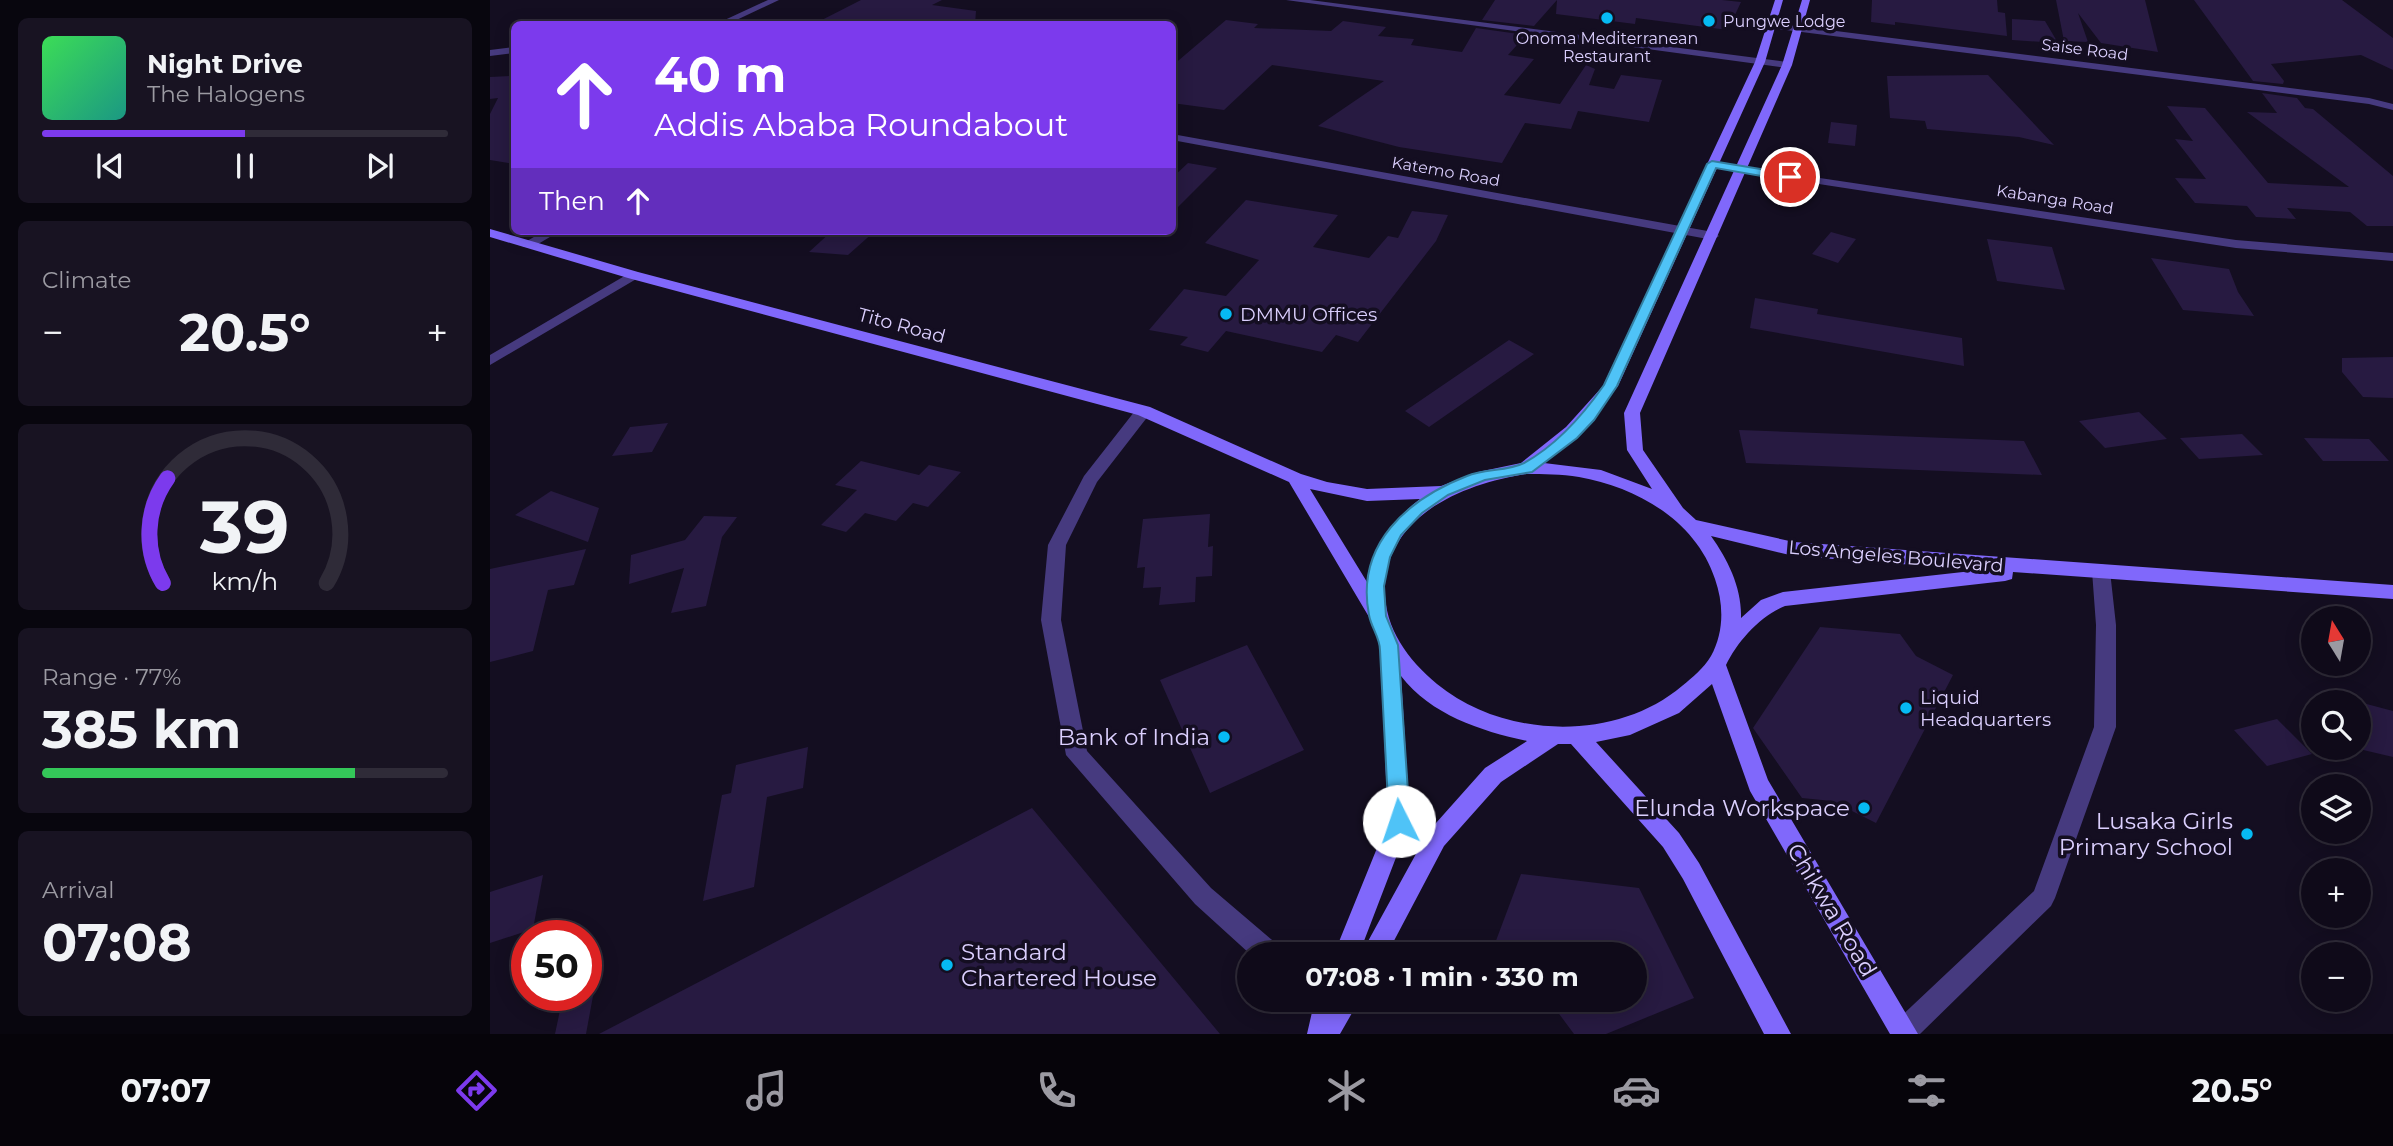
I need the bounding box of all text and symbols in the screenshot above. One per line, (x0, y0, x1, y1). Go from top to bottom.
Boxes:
marker: Onoma Mediterranean Restaurant (1599, 10, 1615, 26)
place label: Pungwe Lodge (1723, 12, 1846, 31)
marker: Pungwe Lodge (1701, 13, 1717, 29)
place label: Onoma Mediterranean Restaurant (1516, 29, 1698, 66)
street label: Saise Road (2041, 35, 2129, 64)
text: 40 m (654, 45, 786, 104)
text: Night Drive (147, 48, 303, 80)
icon: ahead (539, 49, 630, 140)
text: The Halogens (147, 80, 305, 108)
text: Addis Ababa Roundabout (654, 105, 1068, 144)
icon: previous (91, 147, 129, 185)
icon: pause (226, 147, 264, 185)
icon: next (361, 147, 399, 185)
pin (1760, 147, 1820, 207)
street label: Katemo Road (1390, 153, 1501, 190)
icon: arrive (1771, 158, 1809, 196)
street label: Kabanga Road (1995, 181, 2115, 218)
icon: ahead (619, 182, 657, 220)
text: Then (539, 185, 605, 217)
text: Climate (42, 266, 131, 294)
text: 20.5° (179, 301, 311, 364)
street label: Tito Road (856, 303, 948, 348)
place label: DMMU Offices (1240, 303, 1377, 326)
marker: DMMU Offices (1218, 306, 1234, 322)
text: − (42, 309, 64, 356)
text: + (426, 309, 448, 356)
text: 39 (199, 483, 290, 571)
street label: Los Angeles Boulevard (1787, 536, 2004, 577)
text: km/h (212, 566, 278, 596)
north arrow (2301, 606, 2371, 676)
map controls (2301, 606, 2371, 1012)
text: Range · 77% (42, 663, 181, 691)
place label: Liquid Headquarters (1920, 686, 2051, 731)
button: search (2301, 690, 2371, 760)
text: 385 km (42, 698, 241, 761)
marker: Liquid Headquarters (1898, 700, 1914, 716)
place label: Bank of India (1058, 723, 1210, 751)
marker: Bank of India (1216, 729, 1232, 745)
button: layers (2301, 774, 2371, 844)
position arrow (1362, 784, 1436, 858)
place label: Elunda Workspace (1634, 794, 1850, 822)
marker: Elunda Workspace (1856, 800, 1872, 816)
place label: Lusaka Girls Primary School (2059, 807, 2233, 861)
marker: Lusaka Girls Primary School (2239, 826, 2255, 842)
street label: Chikwa Road (1781, 838, 1883, 982)
button: + (2301, 858, 2371, 928)
text: Arrival (42, 876, 115, 904)
text: 07:08 (42, 911, 192, 974)
speed limit sign: 50 (511, 920, 602, 1011)
place label: Standard Chartered House (961, 938, 1157, 992)
button: − (2301, 942, 2371, 1012)
marker: Standard Chartered House (939, 957, 955, 973)
text: 07:08 · 1 min · 330 m (1305, 961, 1579, 993)
icon: directions (452, 1066, 501, 1115)
icon: music (742, 1066, 791, 1115)
icon: phone (1032, 1066, 1081, 1115)
icon: climate (1322, 1066, 1371, 1115)
icon: car (1612, 1066, 1661, 1115)
icon: filters (1902, 1066, 1951, 1115)
text: 07:07 (120, 1071, 211, 1110)
text: 20.5° (2192, 1071, 2272, 1110)

